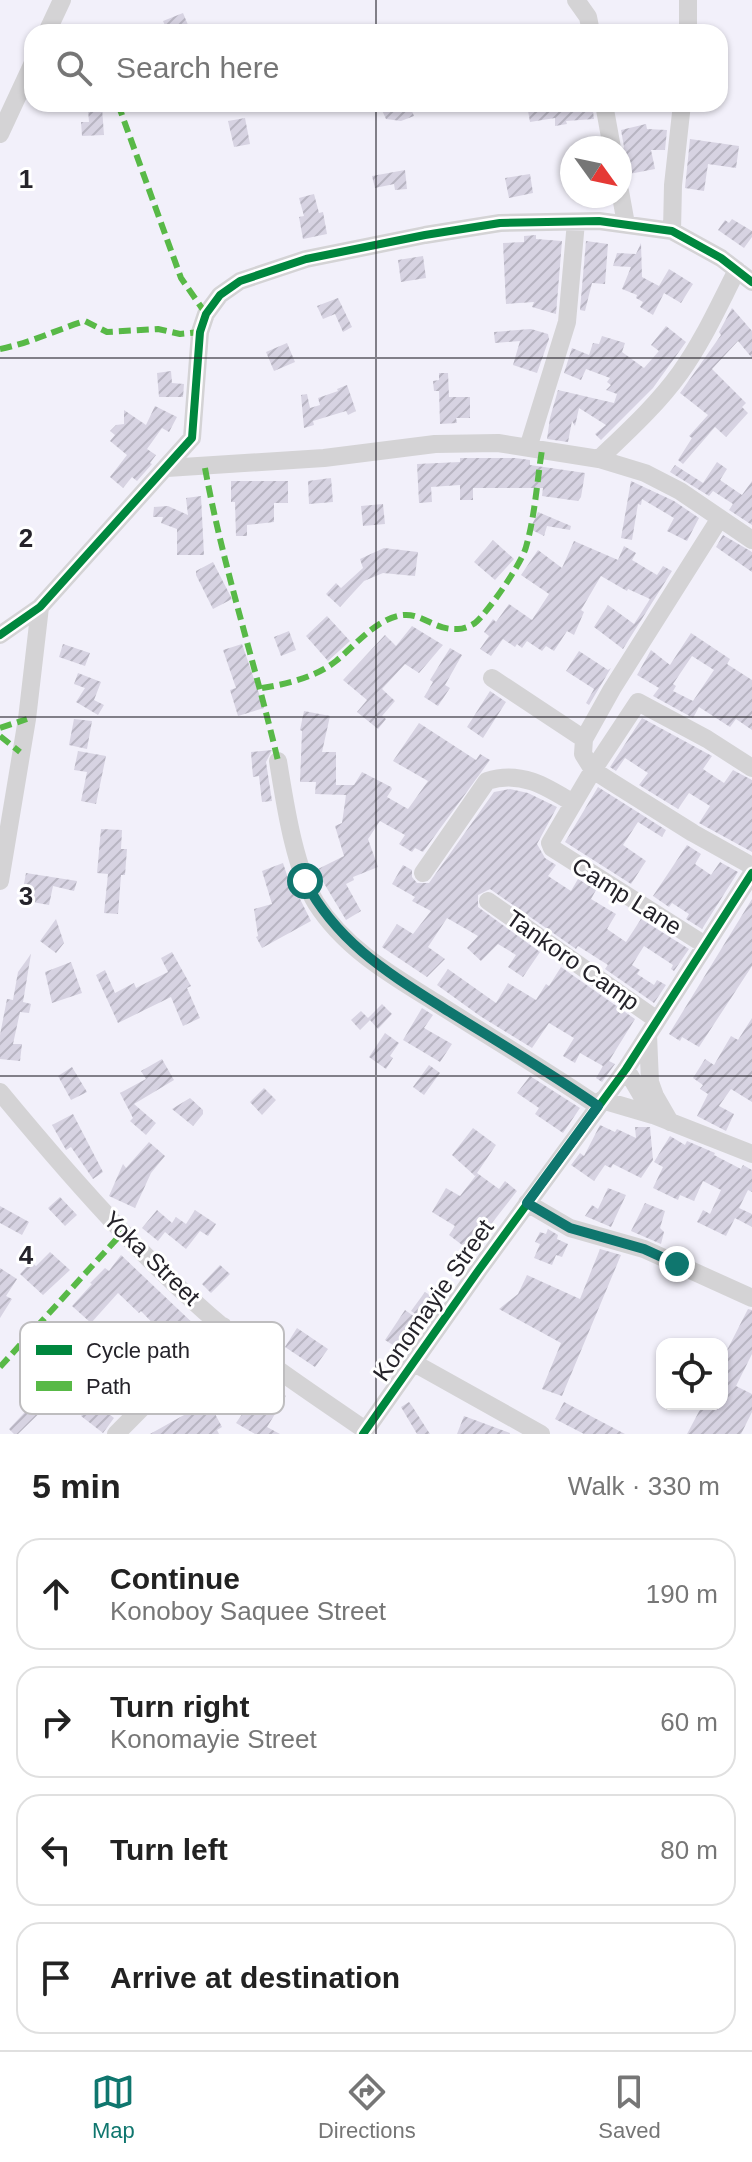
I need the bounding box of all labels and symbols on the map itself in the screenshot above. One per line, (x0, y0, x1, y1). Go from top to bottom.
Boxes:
north arrow (560, 136, 632, 208)
text: 1 (19, 164, 33, 194)
text: 2 (19, 523, 33, 553)
street label: Camp Lane (567, 852, 687, 940)
route start (287, 863, 323, 899)
text: 3 (19, 881, 33, 911)
street label: Tankoro Camp (501, 904, 645, 1016)
street label: Yoka Street (98, 1205, 206, 1311)
street label: Konomayie Street (367, 1214, 499, 1386)
text: 4 (19, 1240, 34, 1270)
route end (659, 1246, 695, 1282)
legend (20, 1322, 284, 1414)
text: Cycle path (86, 1338, 190, 1363)
text: Path (86, 1374, 131, 1399)

